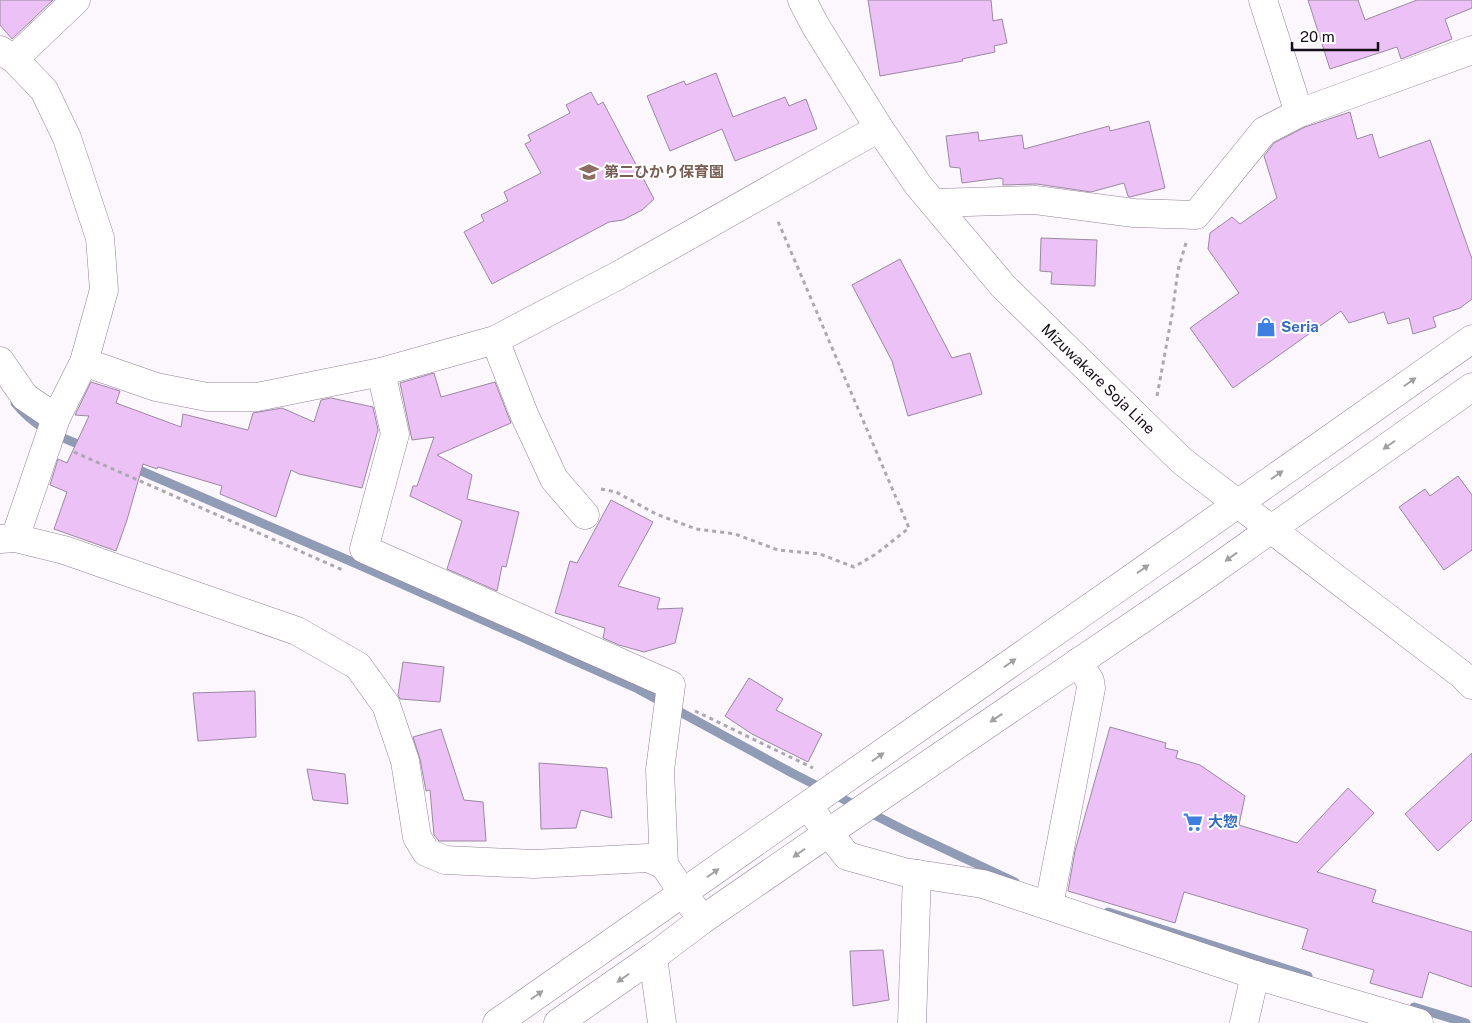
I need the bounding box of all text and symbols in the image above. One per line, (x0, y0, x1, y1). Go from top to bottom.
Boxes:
scale bar (1292, 20, 1378, 52)
text: 20 m (1300, 28, 1335, 45)
school or university icon: 第二ひかり保育園 (578, 161, 600, 183)
place label: 第二ひかり保育園 (604, 163, 724, 180)
shop icon: Seria (1255, 316, 1277, 338)
place label: Seria (1281, 318, 1319, 335)
street label: Mizuwakare Soja Line (1038, 320, 1159, 437)
one-way arrow (1404, 377, 1417, 387)
one-way arrow (1382, 440, 1396, 450)
one-way arrow (1270, 470, 1284, 480)
one-way arrow (1224, 552, 1238, 562)
one-way arrow (1136, 564, 1150, 574)
one-way arrow (1003, 658, 1017, 668)
one-way arrow (989, 713, 1003, 723)
one-way arrow (871, 752, 884, 762)
supermarket icon: 大惣 (1182, 811, 1204, 833)
place label: 大惣 (1208, 813, 1238, 830)
one-way arrow (792, 848, 805, 858)
one-way arrow (707, 868, 720, 878)
one-way arrow (617, 973, 630, 983)
one-way arrow (530, 990, 543, 1000)

